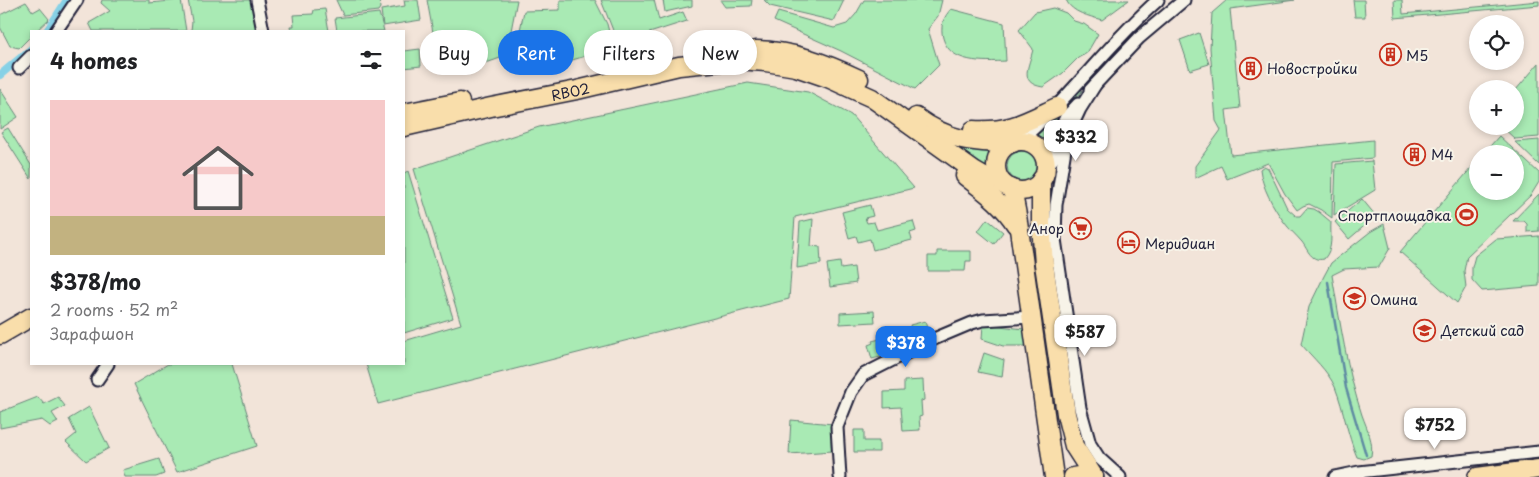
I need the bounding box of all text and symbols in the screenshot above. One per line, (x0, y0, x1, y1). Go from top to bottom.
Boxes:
map controls (1469, 15, 1524, 200)
button: locate (1469, 15, 1524, 70)
chip: Buy (420, 30, 488, 75)
chip: Rent (498, 30, 574, 75)
chip: Filters (584, 30, 673, 75)
chip: New (683, 30, 757, 75)
building icon: М5 (1378, 43, 1402, 67)
text: 4 homes (50, 44, 137, 76)
place label: М5 (1406, 45, 1428, 66)
icon: filters (357, 46, 385, 74)
building icon: Новостройки (1239, 56, 1263, 80)
place label: Новостройки (1267, 58, 1357, 79)
street label: RB02 (549, 77, 591, 105)
button: + (1469, 80, 1524, 135)
pin: $332 (1046, 120, 1106, 162)
text: $332 (1055, 124, 1097, 148)
icon: home (173, 133, 263, 223)
building icon: М4 (1403, 142, 1427, 166)
place label: М4 (1431, 144, 1453, 165)
button: − (1469, 145, 1524, 200)
sports icon: Спортплощадка (1455, 203, 1479, 227)
place label: Спортплощадка (1337, 205, 1451, 226)
supermarket icon: Анор (1068, 216, 1092, 240)
place label: Анор (1029, 218, 1064, 239)
hotel icon: Меридиан (1117, 231, 1141, 255)
place label: Меридиан (1145, 233, 1215, 254)
text: $378/mo (50, 265, 141, 297)
school or university icon: Омина (1342, 287, 1366, 311)
place label: Омина (1370, 289, 1418, 310)
text: 2 rooms · 52 m² (50, 297, 178, 321)
pin: $587 (1055, 314, 1115, 357)
school or university icon: Детский сад (1413, 318, 1437, 342)
text: $587 (1065, 319, 1105, 343)
place label: Детский сад (1440, 320, 1524, 341)
text: Зарафшон (50, 321, 134, 345)
pin: $378 (876, 326, 936, 368)
text: $378 (887, 330, 925, 354)
pin: $752 (1405, 408, 1465, 450)
text: $752 (1415, 412, 1455, 436)

